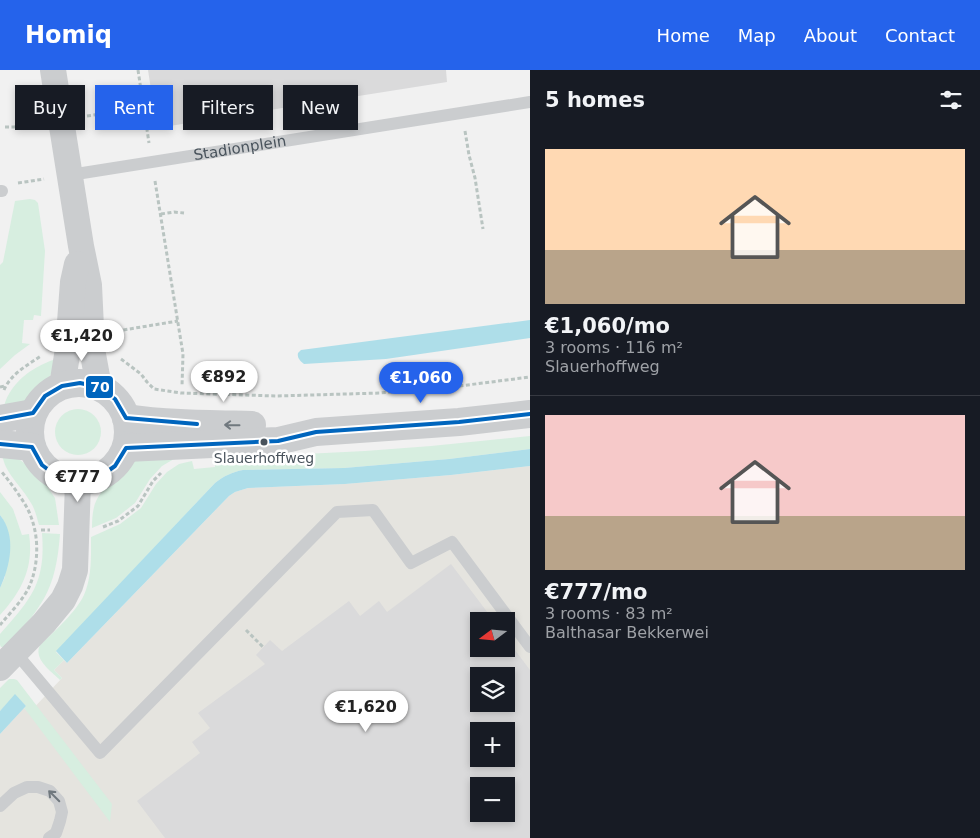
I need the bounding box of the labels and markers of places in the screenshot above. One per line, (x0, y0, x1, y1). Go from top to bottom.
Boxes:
pin: €1,420 (41, 320, 123, 362)
pin: €892 (194, 360, 254, 403)
pin: €1,060 (380, 362, 462, 404)
marker: Slauerhoffweg (259, 437, 269, 447)
place label: Slauerhoffweg (214, 450, 314, 466)
pin: €777 (48, 460, 108, 503)
pin: €1,620 (325, 690, 407, 733)

